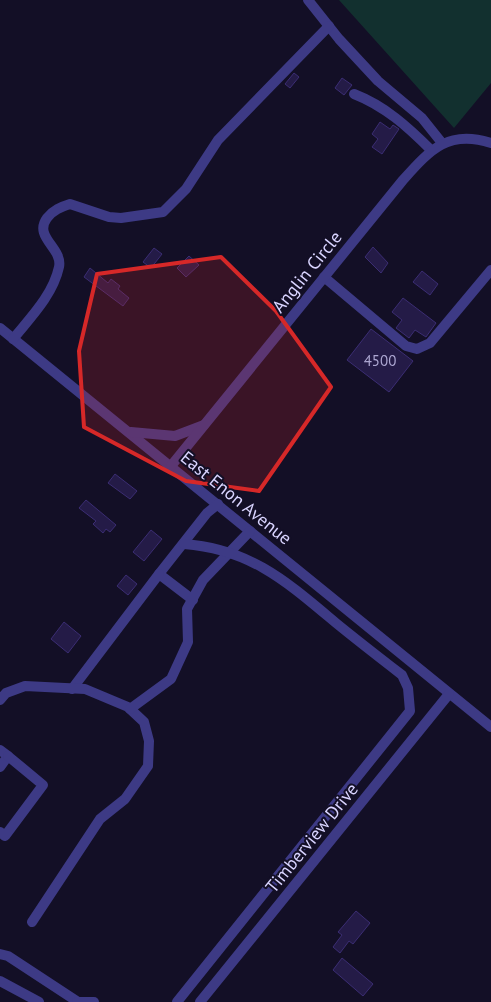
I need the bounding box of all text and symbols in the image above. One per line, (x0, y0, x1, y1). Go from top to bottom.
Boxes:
street label: Anglin Circle (267, 226, 347, 317)
house number: 4500 (364, 351, 396, 370)
street label: East Enon Avenue (176, 446, 297, 549)
street label: Timberview Drive (260, 778, 363, 897)

